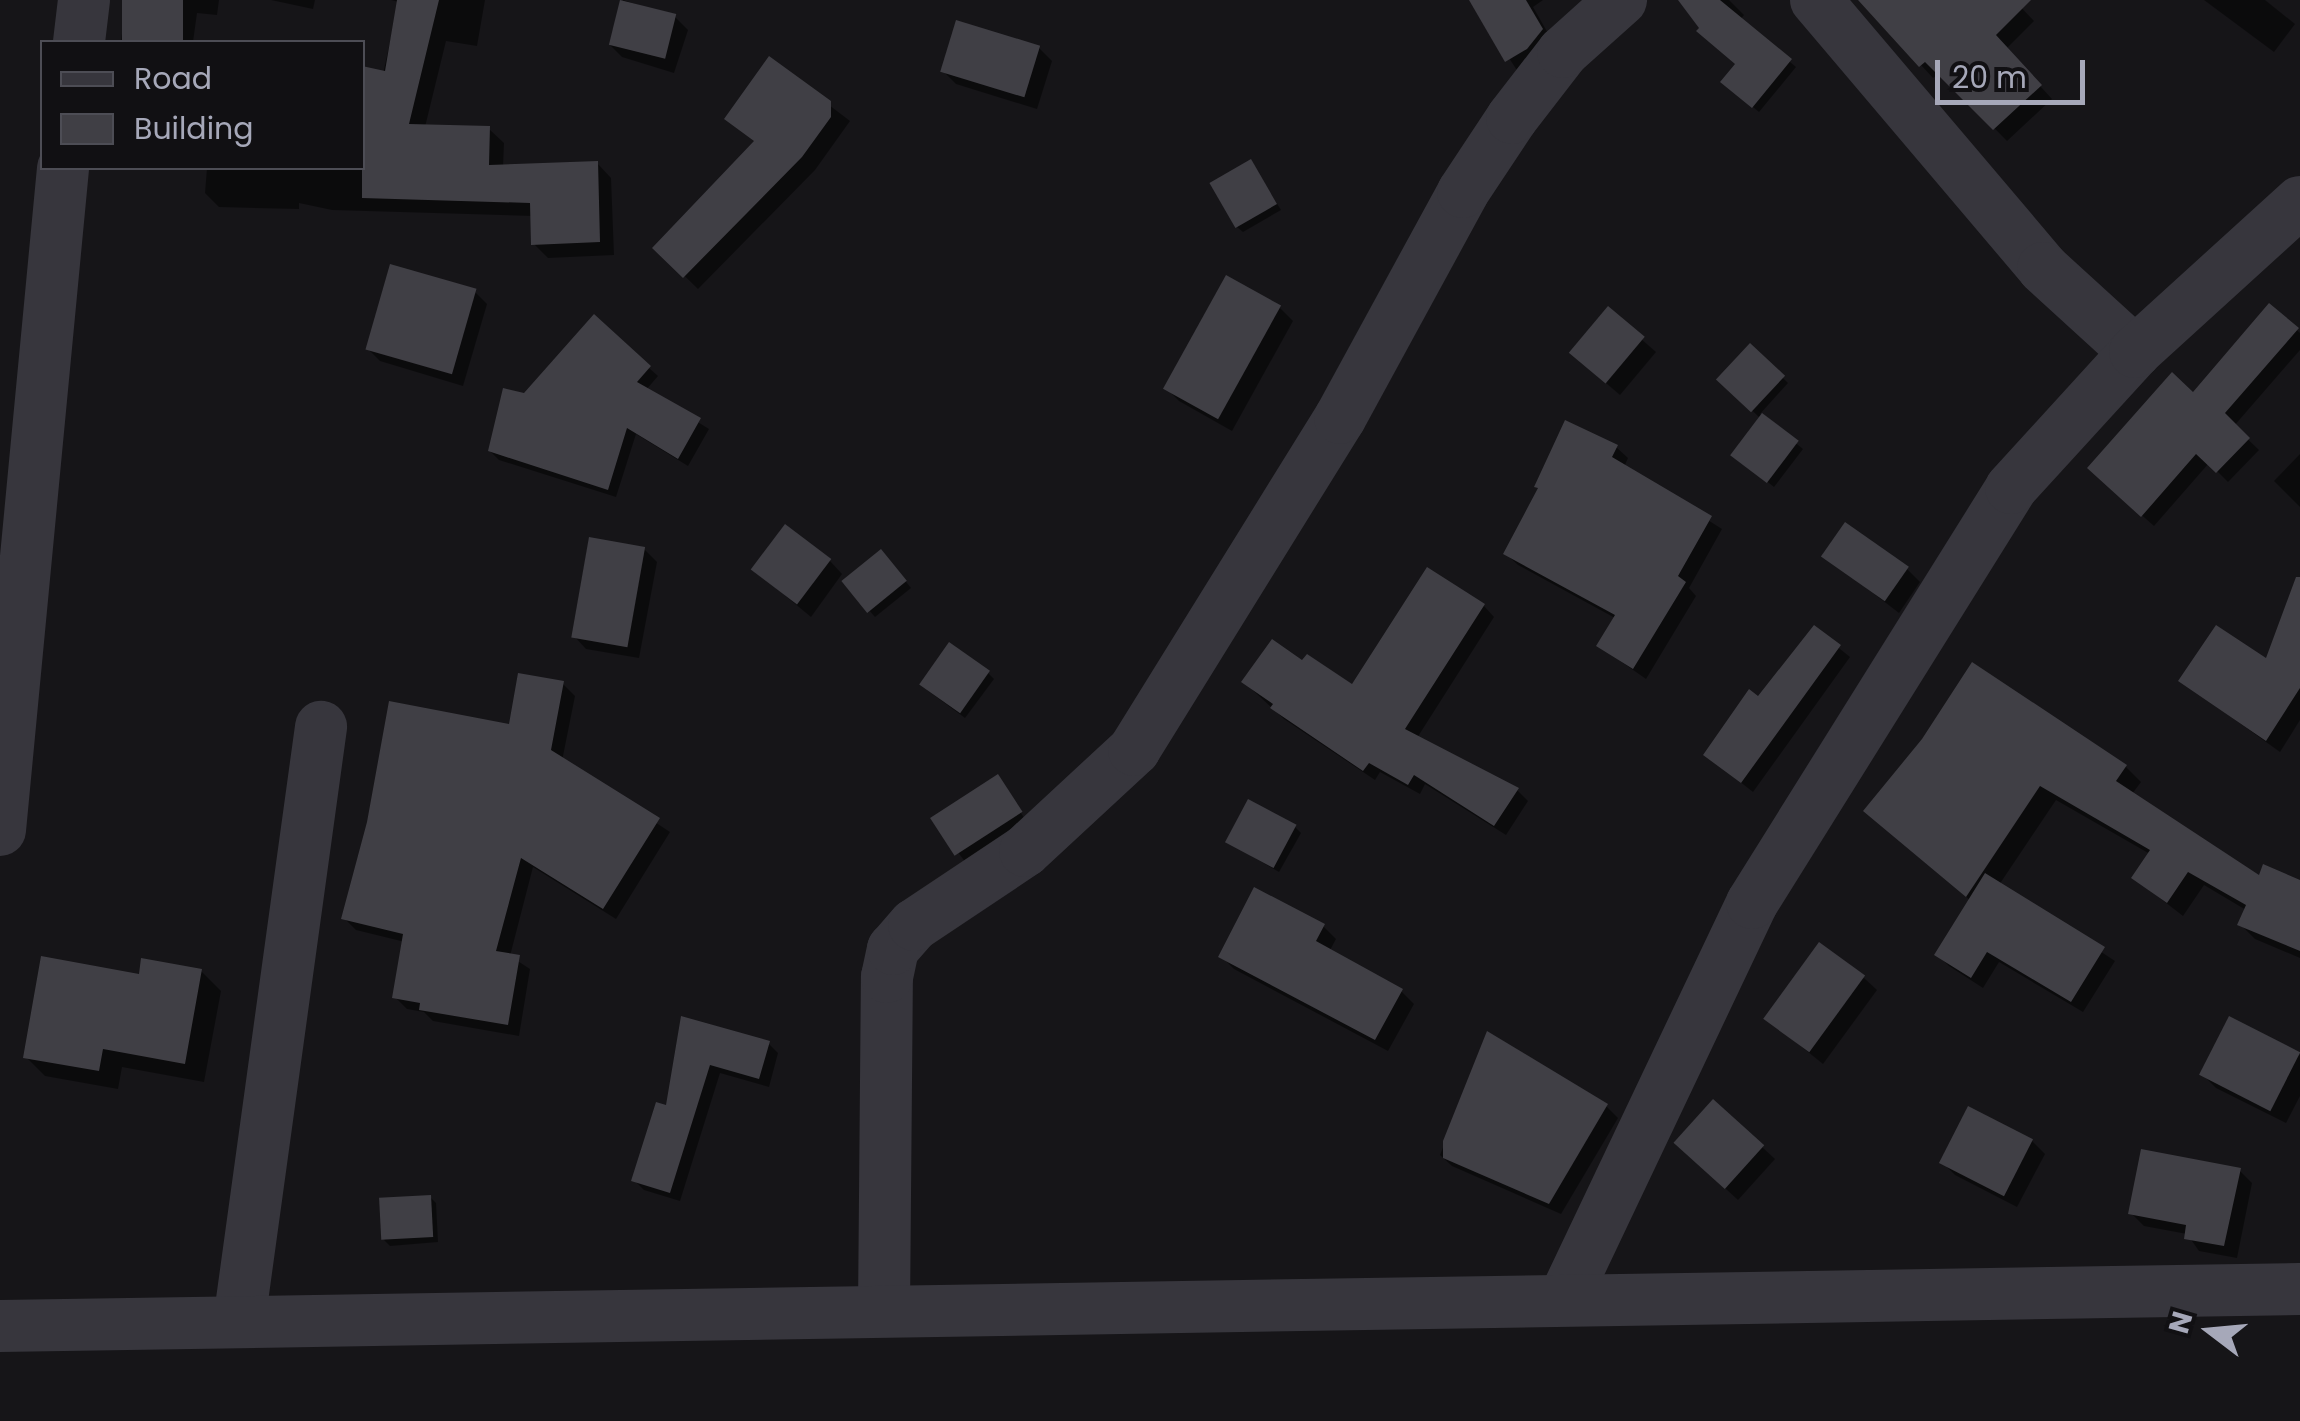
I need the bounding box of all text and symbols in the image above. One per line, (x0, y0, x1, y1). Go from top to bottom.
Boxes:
legend (40, 40, 365, 170)
scale bar (1940, 40, 2090, 102)
text: 20 m (1952, 56, 2027, 99)
text: Road (134, 57, 212, 100)
text: Building (134, 107, 254, 150)
north arrow (2160, 1281, 2260, 1381)
text: N (2159, 1307, 2202, 1338)

